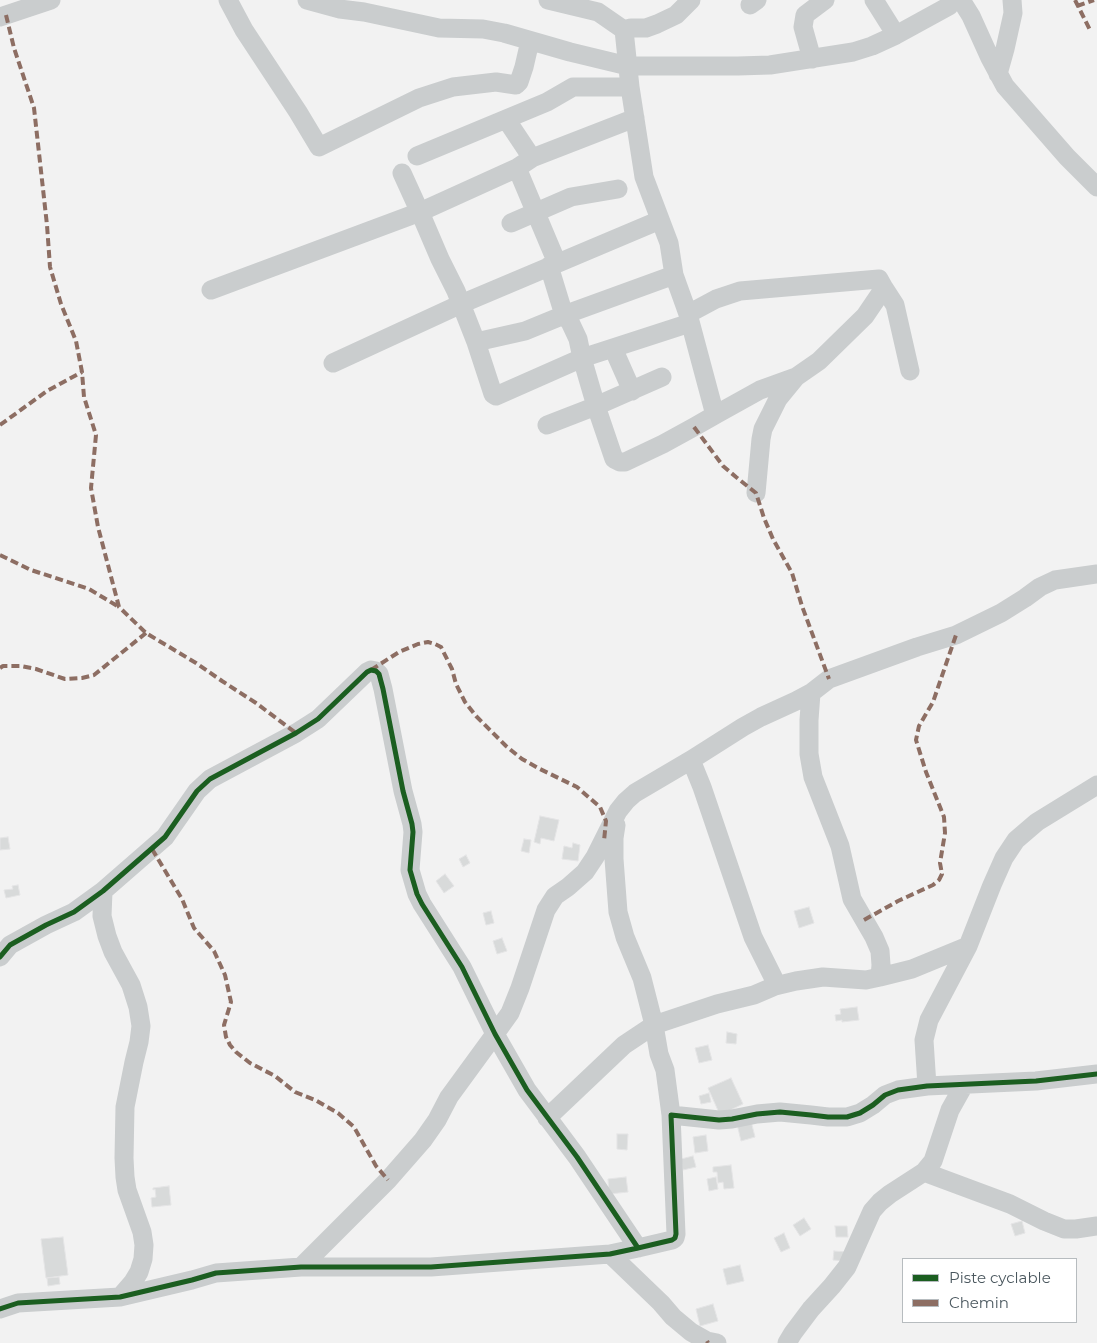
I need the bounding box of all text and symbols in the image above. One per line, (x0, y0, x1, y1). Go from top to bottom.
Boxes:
legend (902, 1258, 1077, 1323)
text: Piste cyclable (949, 1268, 1051, 1287)
text: Chemin (949, 1293, 1009, 1312)

